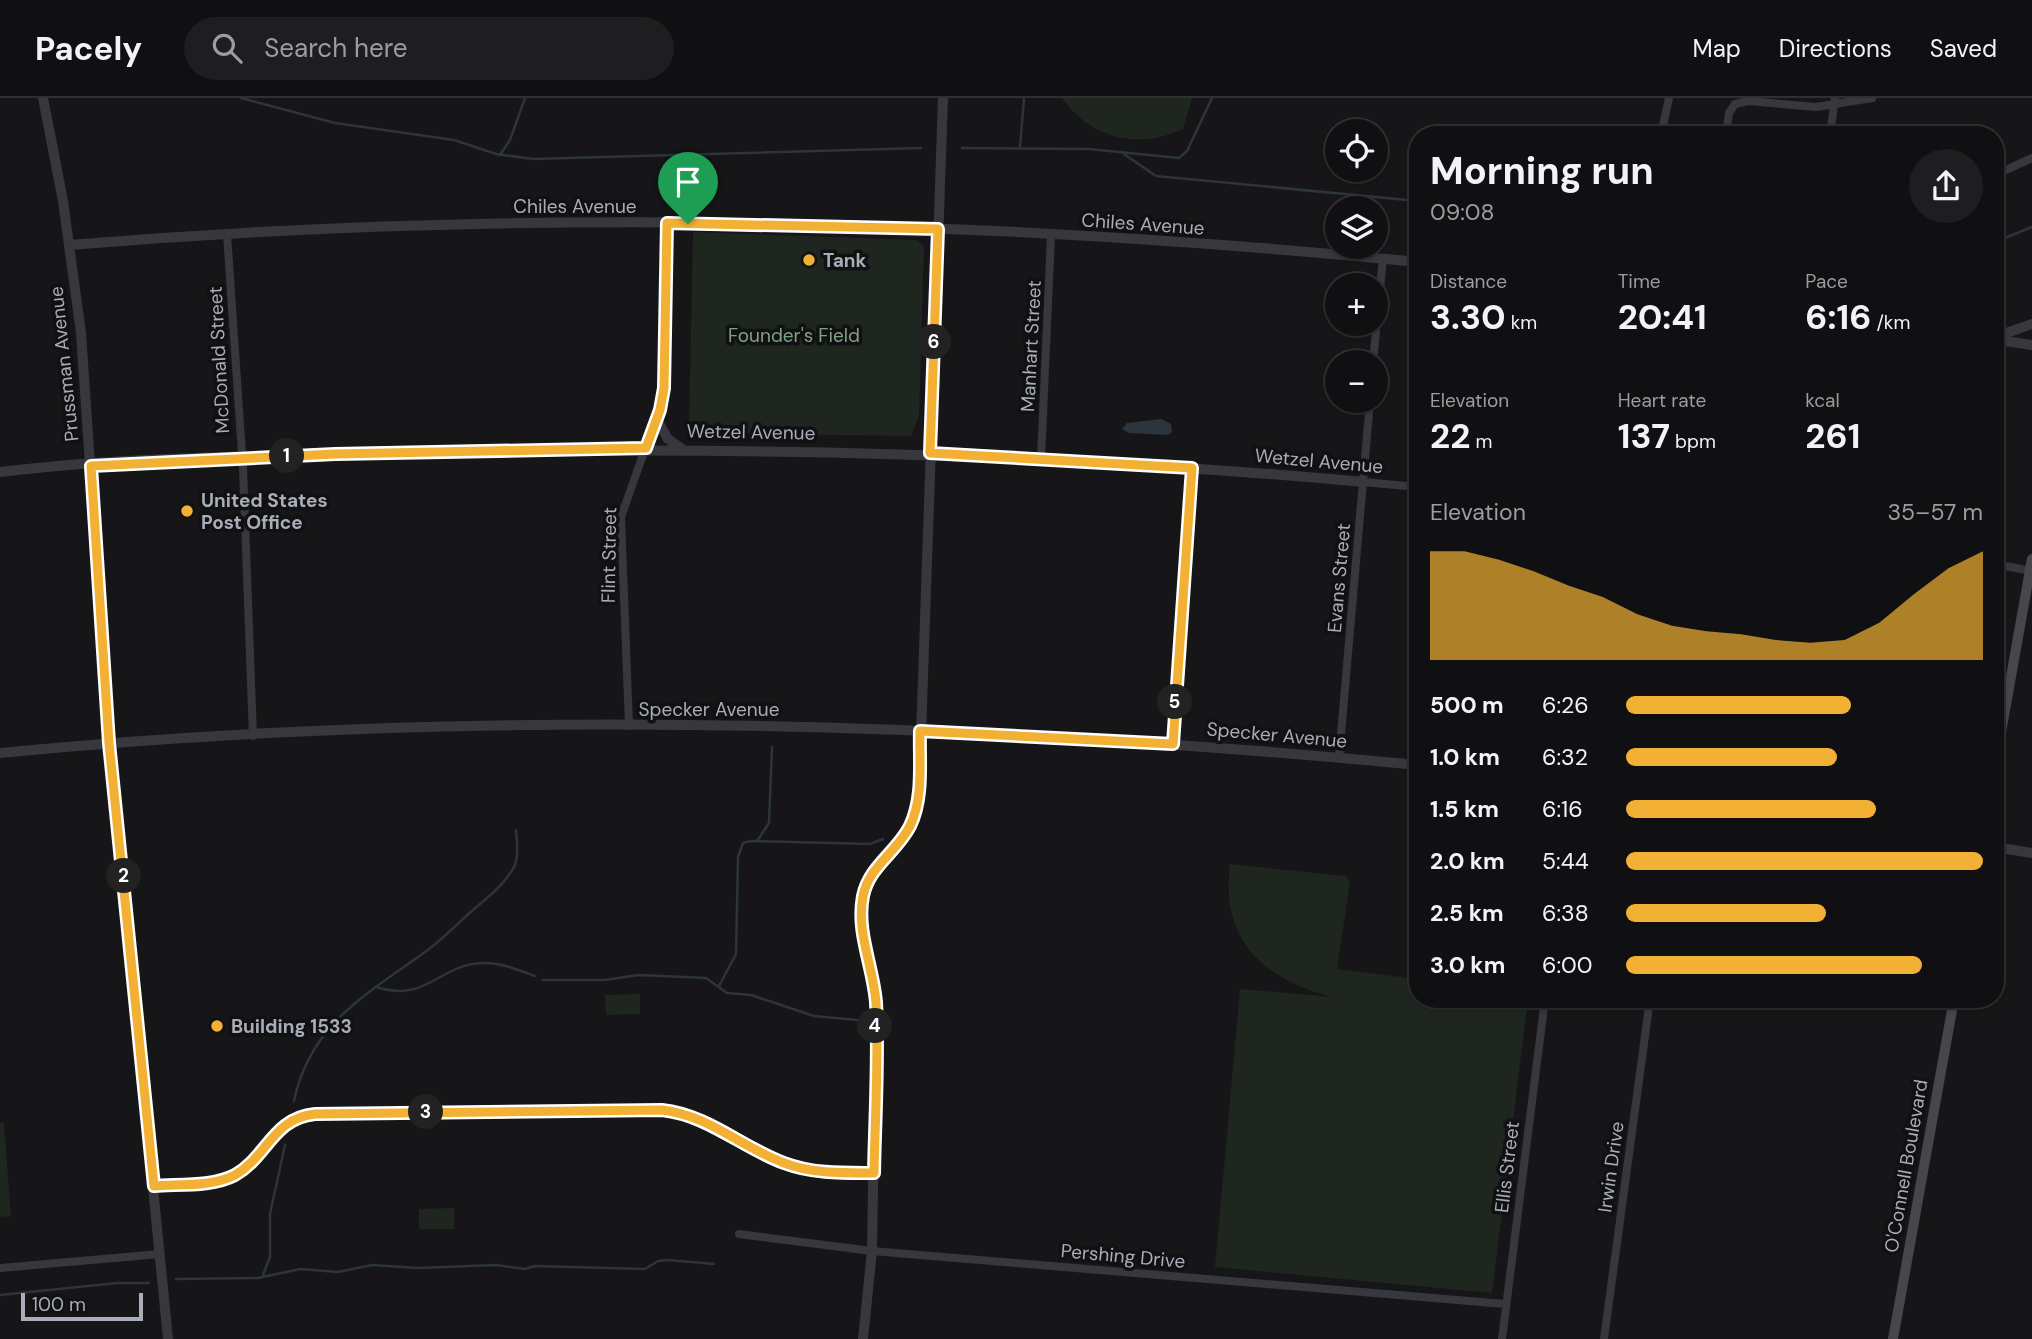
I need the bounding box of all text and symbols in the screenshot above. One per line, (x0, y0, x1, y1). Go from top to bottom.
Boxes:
search box (184, 17, 674, 80)
text: Pacely (35, 27, 142, 70)
icon: search (208, 29, 246, 67)
text: Search here (264, 31, 408, 65)
text: Map (1693, 33, 1741, 64)
text: Directions (1779, 33, 1892, 64)
text: Saved (1930, 33, 1997, 64)
map controls (1325, 119, 1388, 413)
button: locate (1325, 119, 1388, 182)
text: Morning run (1430, 146, 1654, 196)
button: share (1909, 149, 1983, 223)
pin (658, 152, 718, 224)
icon: arrive (669, 163, 707, 201)
street label: Chiles Avenue (513, 194, 637, 219)
button: layers (1325, 196, 1388, 259)
text: 09:08 (1430, 197, 1495, 227)
street label: Chiles Avenue (1081, 207, 1205, 241)
place label: Tank (823, 248, 867, 273)
marker: Tank (801, 252, 817, 268)
text: Distance (1430, 269, 1507, 294)
text: Time (1618, 269, 1661, 294)
text: Pace (1805, 269, 1848, 294)
button: + (1325, 273, 1388, 336)
street label: Manhart Street (1015, 279, 1047, 413)
street label: Prussman Avenue (43, 285, 85, 443)
street label: McDonald Street (203, 286, 235, 434)
text: 3.30 (1430, 294, 1506, 340)
text: 20:41 (1618, 294, 1707, 340)
text: 6:16 (1805, 294, 1871, 340)
text: km (1506, 310, 1537, 335)
text: /km (1871, 310, 1910, 335)
park label: Founder's Field (728, 323, 860, 348)
pin: 6 (916, 324, 951, 360)
text: 6 (927, 329, 940, 354)
button: − (1325, 350, 1388, 413)
text: Elevation (1430, 388, 1509, 413)
text: Heart rate (1618, 388, 1706, 413)
text: kcal (1805, 388, 1840, 413)
text: 22 (1430, 413, 1470, 459)
text: 137 (1618, 413, 1670, 459)
text: 261 (1805, 413, 1860, 459)
street label: Wetzel Avenue (686, 418, 816, 446)
text: m (1470, 429, 1492, 454)
text: bpm (1670, 429, 1716, 454)
pin: 1 (270, 438, 304, 474)
text: 1 (283, 443, 290, 468)
street label: Wetzel Avenue (1254, 443, 1384, 479)
place label: United States Post Office (201, 488, 328, 535)
text: Elevation (1430, 497, 1526, 527)
text: 35–57 m (1887, 497, 1983, 527)
marker: United States Post Office (179, 503, 195, 519)
street label: Flint Street (596, 507, 622, 603)
street label: Evans Street (1322, 522, 1356, 634)
pin: 5 (1158, 684, 1192, 720)
text: 5 (1169, 689, 1180, 714)
text: 500 m (1430, 690, 1504, 720)
text: 6:26 (1542, 690, 1589, 720)
street label: Specker Avenue (639, 697, 779, 722)
street label: Specker Avenue (1206, 716, 1348, 754)
text: 1.0 km (1430, 742, 1500, 772)
text: 6:32 (1542, 742, 1588, 772)
text: 1.5 km (1430, 794, 1499, 824)
text: 6:16 (1542, 794, 1583, 824)
text: 2.0 km (1430, 846, 1505, 876)
text: 5:44 (1542, 846, 1589, 876)
pin: 2 (106, 858, 142, 894)
text: 2 (118, 863, 129, 888)
text: 2.5 km (1430, 898, 1504, 928)
text: 6:38 (1542, 898, 1589, 928)
text: 3.0 km (1430, 950, 1505, 980)
text: 6:00 (1542, 950, 1593, 980)
pin: 4 (858, 1009, 892, 1044)
text: 4 (868, 1013, 881, 1038)
place label: Building 1533 (231, 1014, 352, 1039)
marker: Building 1533 (209, 1018, 225, 1034)
street label: O'Connell Boulevard (1878, 1077, 1934, 1255)
pin: 3 (408, 1094, 444, 1130)
text: 3 (420, 1099, 431, 1124)
street label: Ellis Street (1489, 1120, 1525, 1214)
street label: Irwin Drive (1592, 1120, 1630, 1214)
street label: Pershing Drive (1060, 1238, 1186, 1274)
scale bar (21, 1290, 144, 1322)
text: 100 m (32, 1292, 86, 1317)

